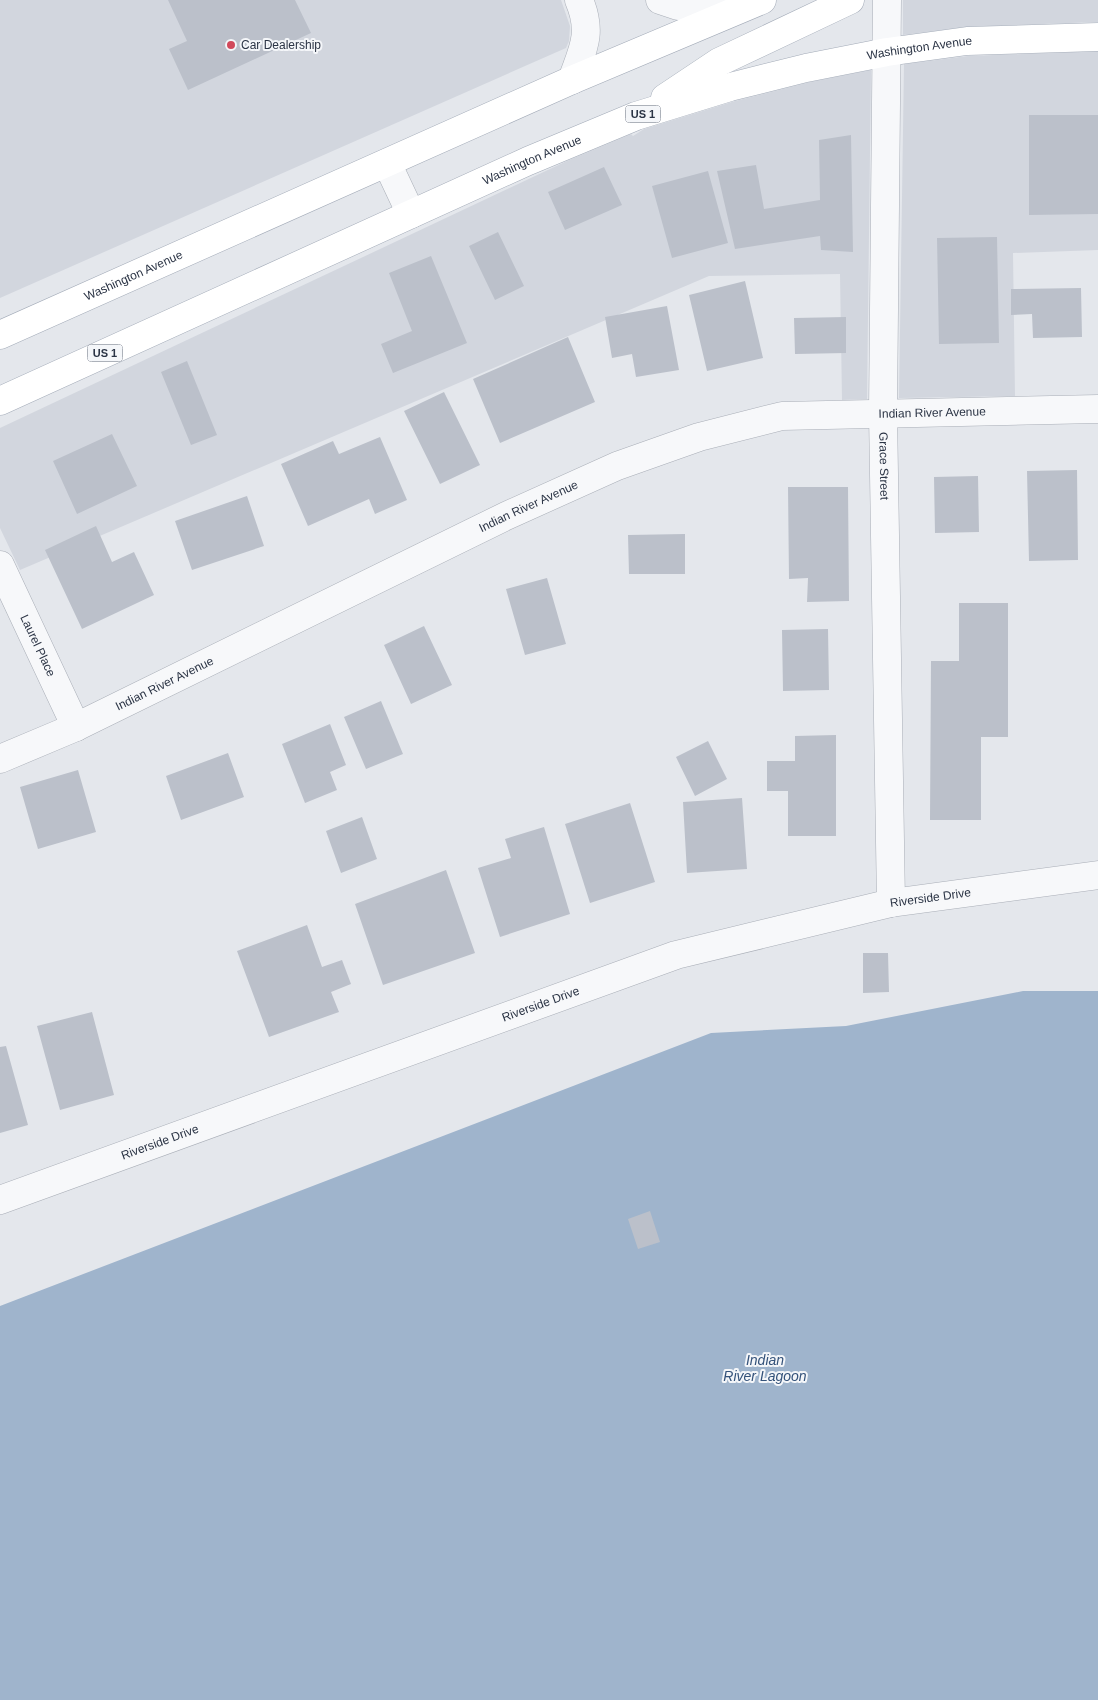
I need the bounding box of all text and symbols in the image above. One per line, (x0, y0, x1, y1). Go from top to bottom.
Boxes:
street label: Washington Avenue (866, 34, 973, 63)
place label: Car Dealership (241, 38, 321, 52)
marker: Car Dealership (225, 39, 237, 51)
road number: US 1 (626, 106, 660, 122)
street label: Washington Avenue (480, 132, 584, 188)
street label: Washington Avenue (82, 247, 185, 304)
road number: US 1 (88, 344, 122, 362)
street label: Indian River Avenue (878, 404, 986, 421)
street label: Grace Street (876, 432, 891, 501)
street label: Indian River Avenue (477, 477, 580, 535)
street label: Laurel Place (17, 612, 58, 679)
street label: Indian River Avenue (113, 654, 216, 714)
street label: Riverside Drive (889, 885, 972, 910)
street label: Riverside Drive (500, 984, 582, 1025)
street label: Riverside Drive (119, 1122, 201, 1163)
water label: Indian River Lagoon (723, 1352, 807, 1384)

